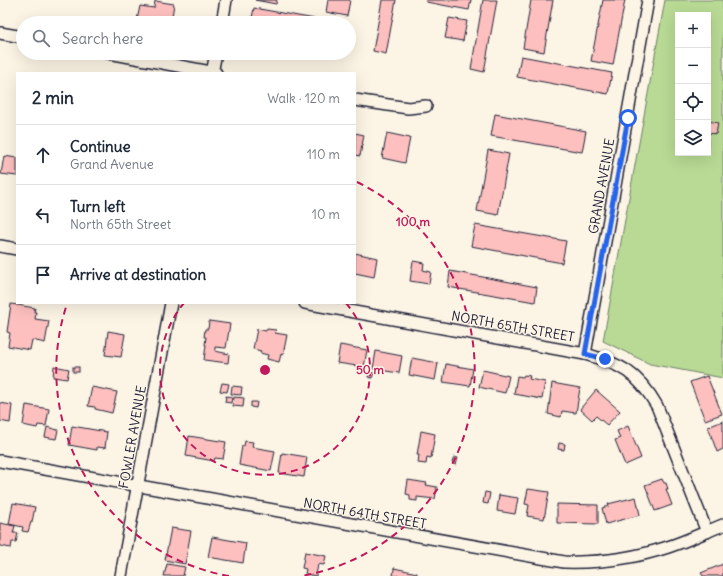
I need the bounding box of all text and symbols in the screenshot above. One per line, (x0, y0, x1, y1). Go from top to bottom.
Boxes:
map controls (675, 12, 711, 156)
button: + (675, 12, 711, 48)
search box (16, 16, 356, 60)
icon: search (30, 27, 52, 49)
text: Search here (62, 29, 143, 48)
button: − (675, 48, 711, 84)
button: locate (675, 84, 711, 120)
text: 2 min (32, 87, 74, 109)
text: Walk · 120 m (267, 90, 340, 107)
route start (619, 109, 637, 127)
button: layers (675, 120, 711, 156)
text: Continue (70, 137, 131, 156)
street label: GRAND AVENUE (585, 137, 618, 235)
icon: ahead (32, 144, 54, 166)
text: 110 m (307, 146, 340, 163)
text: Grand Avenue (70, 156, 154, 173)
text: Turn left (70, 197, 125, 216)
icon: left (32, 204, 54, 226)
text: 10 m (312, 206, 340, 223)
text: 100 m (396, 214, 430, 229)
text: North 65th Street (70, 216, 171, 233)
icon: arrive (32, 264, 54, 286)
text: Arrive at destination (70, 265, 206, 284)
street label: NORTH 65TH STREET (450, 307, 576, 346)
route end (596, 350, 614, 368)
text: 50 m (356, 362, 385, 377)
centre of rings (258, 363, 272, 377)
street label: FOWLER AVENUE (115, 384, 150, 490)
street label: NORTH 64TH STREET (302, 494, 428, 533)

